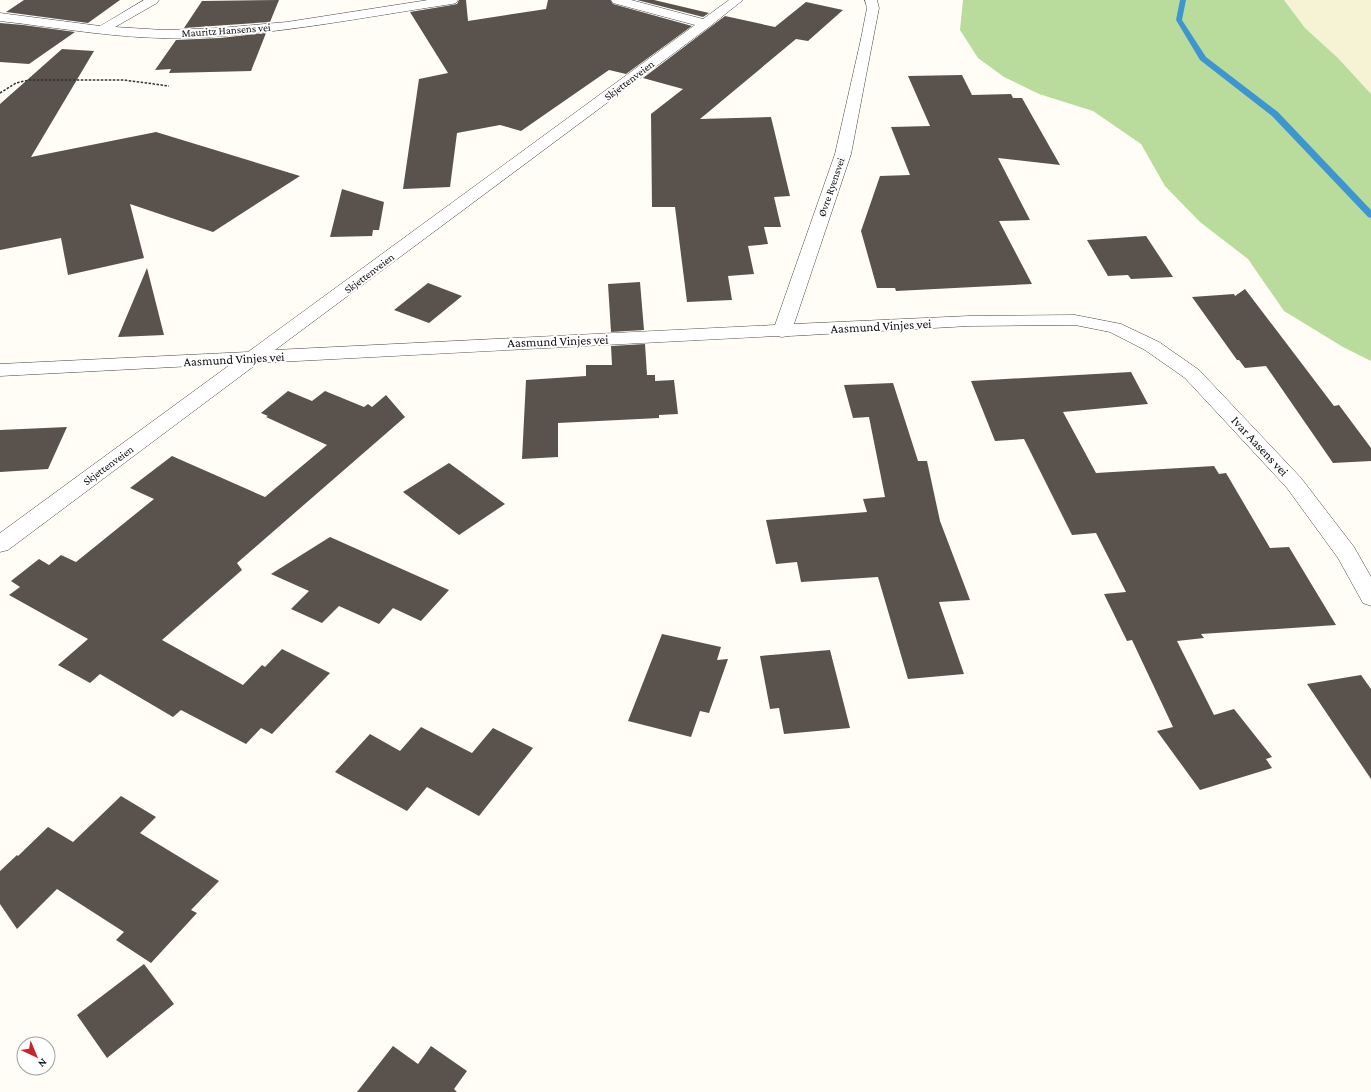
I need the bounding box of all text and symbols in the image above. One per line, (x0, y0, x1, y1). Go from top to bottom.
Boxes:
street label: Mauritz Hansens vei (181, 21, 271, 39)
street label: Skjettenveien (602, 57, 657, 103)
street label: Øvre Ryensvei (815, 156, 848, 218)
street label: Skjettenveien (342, 250, 397, 296)
street label: Aasmund Vinjes vei (830, 316, 933, 337)
street label: Aasmund Vinjes vei (507, 332, 609, 351)
street label: Aasmund Vinjes vei (183, 349, 286, 370)
street label: Ivar Aasens vei (1228, 413, 1292, 480)
street label: Skjettenveien (80, 443, 136, 488)
north arrow (16, 1036, 56, 1076)
text: N (36, 1056, 50, 1070)

